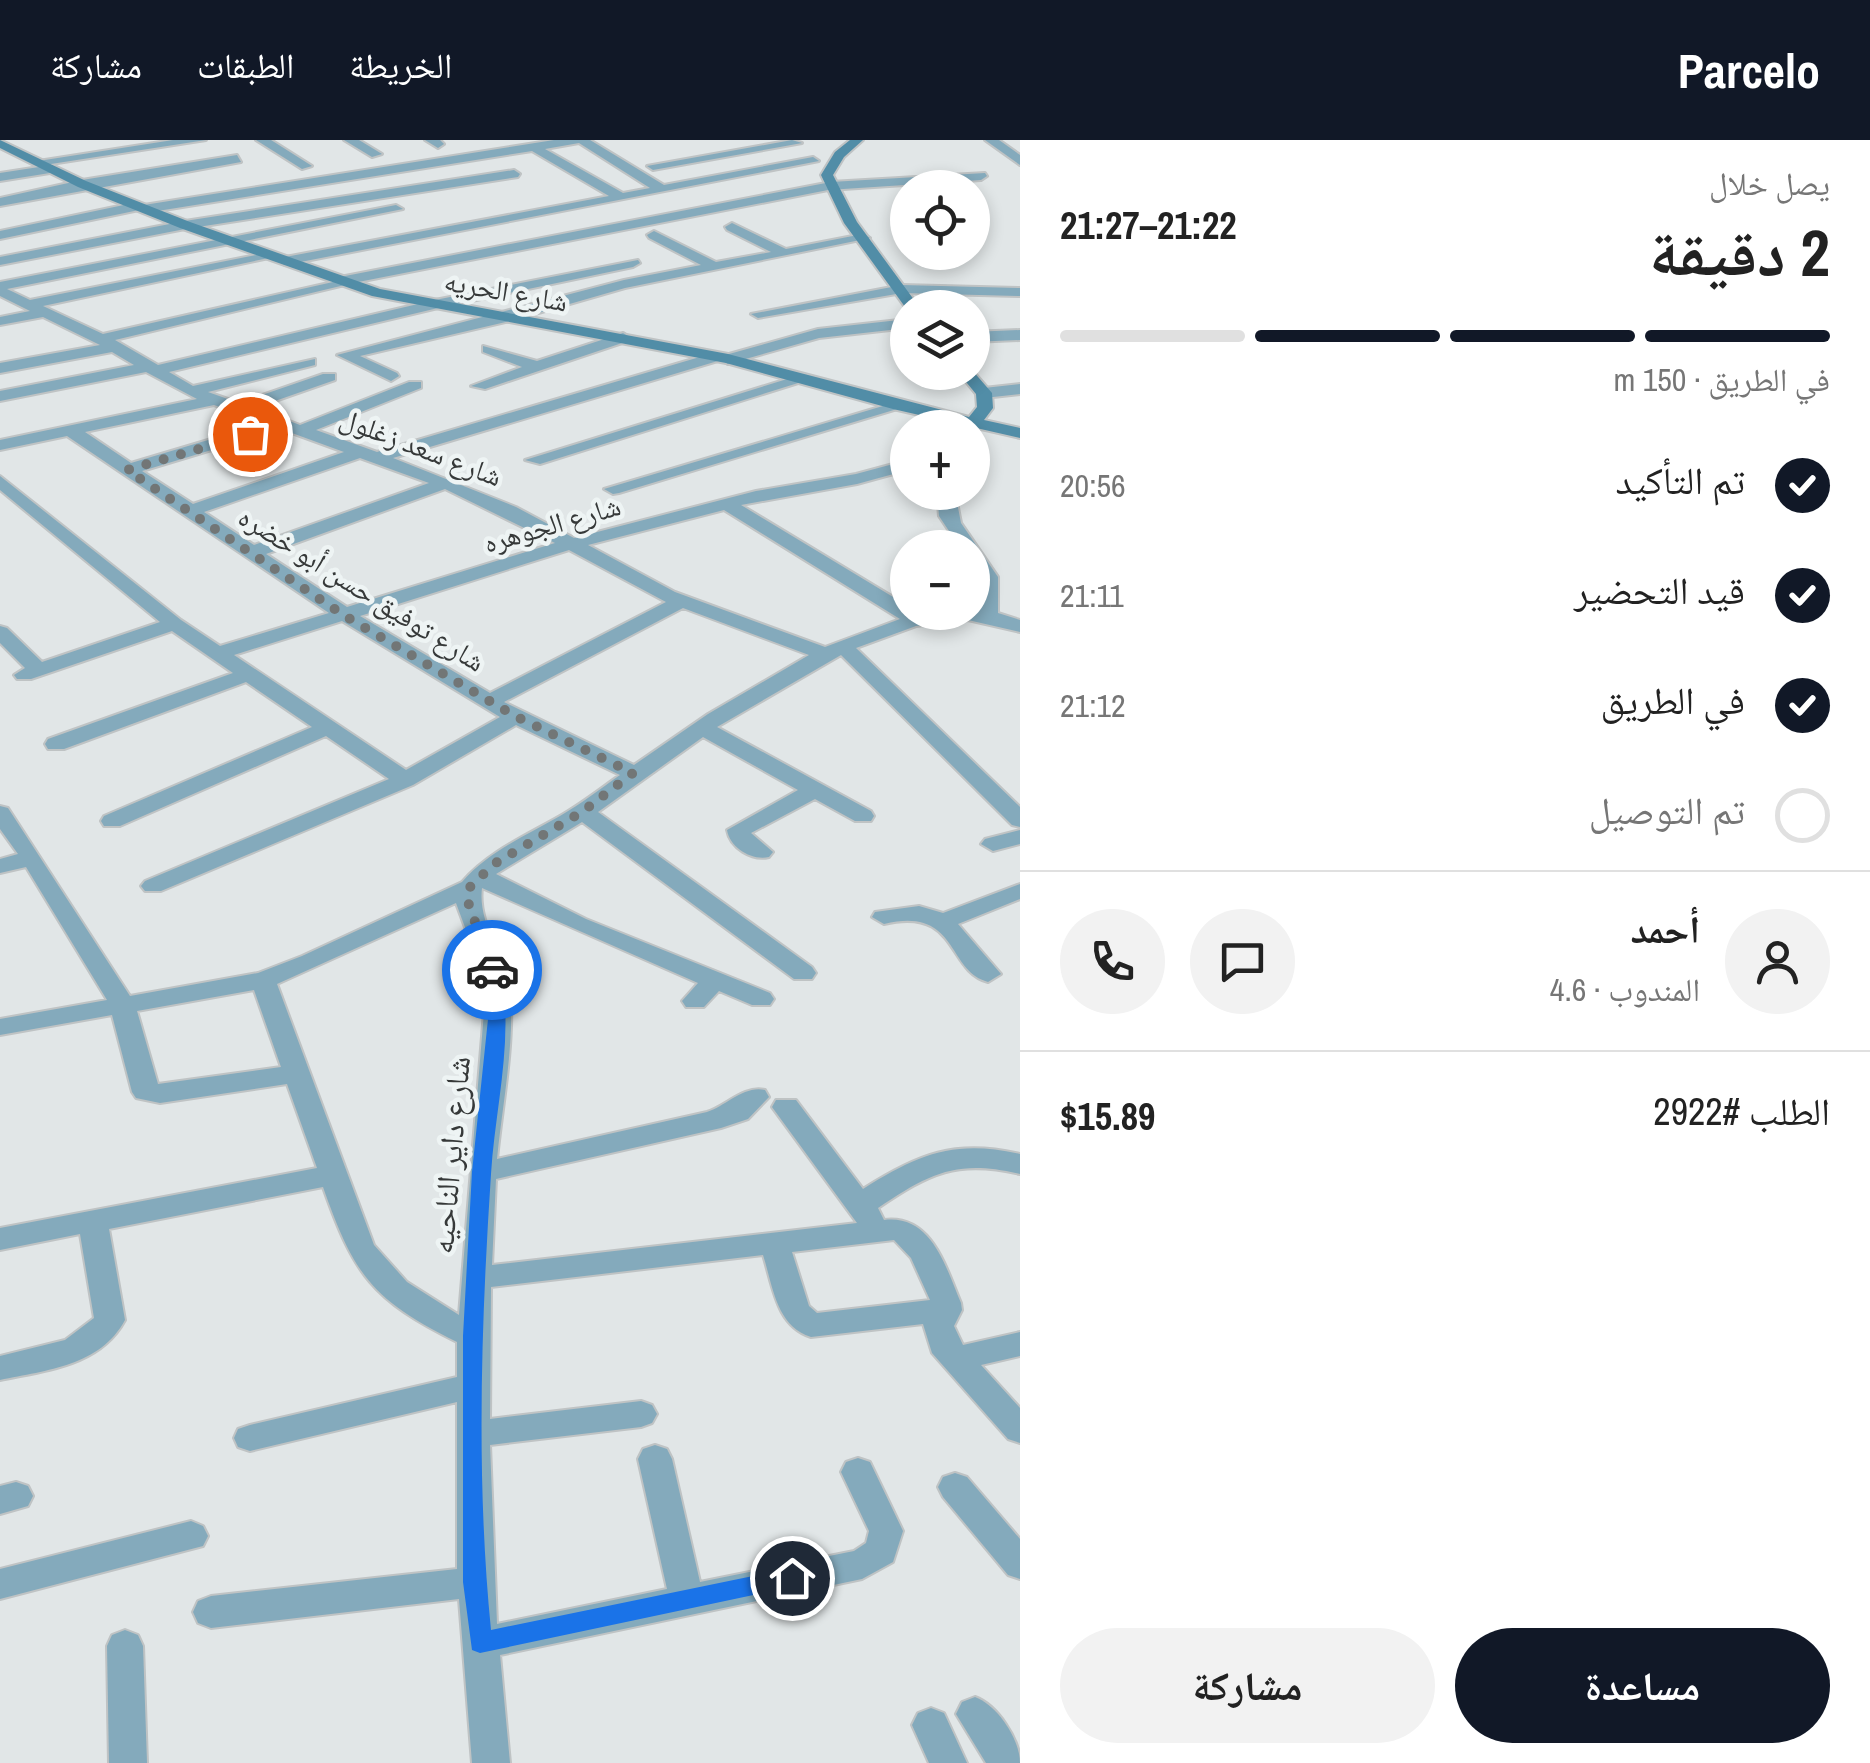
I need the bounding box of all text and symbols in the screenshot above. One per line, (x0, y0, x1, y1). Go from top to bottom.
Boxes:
text: Parcelo (1678, 38, 1820, 103)
text: مشاركة (50, 42, 142, 89)
text: الطبقات (197, 42, 294, 89)
text: الخريطة (349, 42, 452, 89)
text: يصل خلال (1709, 162, 1830, 205)
map controls (890, 170, 990, 630)
button: locate (890, 170, 990, 270)
text: 21:22–21:27 (1060, 200, 1237, 251)
text: 2 دقيقة (1649, 209, 1830, 296)
street label: شارع الحريه (441, 261, 571, 321)
button: layers (890, 290, 990, 390)
text: في الطريق · 150 m (1613, 358, 1830, 401)
pin (208, 392, 293, 477)
street label: شارع سعد زغلول (334, 399, 508, 495)
icon: bag (223, 407, 278, 462)
button: + (890, 410, 990, 510)
text: تم التأكيد (1615, 455, 1745, 506)
icon: check (1775, 458, 1830, 513)
text: 20:56 (1060, 464, 1126, 507)
street label: شارع الجوهره (479, 486, 625, 562)
street label: شارع توفيق حسن أبو خضره (232, 498, 492, 680)
button: − (890, 530, 990, 630)
text: قيد التحضير (1574, 565, 1745, 616)
icon: check (1775, 568, 1830, 623)
text: 21:11 (1060, 574, 1124, 617)
text: في الطريق (1600, 675, 1745, 726)
icon: check (1775, 678, 1830, 733)
text: 21:12 (1060, 684, 1126, 727)
text: تم التوصيل (1589, 785, 1745, 836)
text: أحمد (1630, 904, 1700, 955)
button: phone (1060, 909, 1165, 1014)
button: chat (1190, 909, 1295, 1014)
button: person (1725, 909, 1830, 1014)
courier (442, 920, 542, 1020)
icon: car (465, 943, 520, 998)
text: المندوب · 4.6 (1550, 968, 1700, 1011)
street label: شارع داير الناحيه (420, 1054, 480, 1256)
text: الطلب #2922 (1653, 1086, 1830, 1137)
text: $15.89 (1060, 1091, 1155, 1142)
pin (750, 1536, 835, 1621)
icon: home (765, 1551, 820, 1606)
button: مشاركة (1060, 1628, 1435, 1743)
button: مساعدة (1455, 1628, 1830, 1743)

